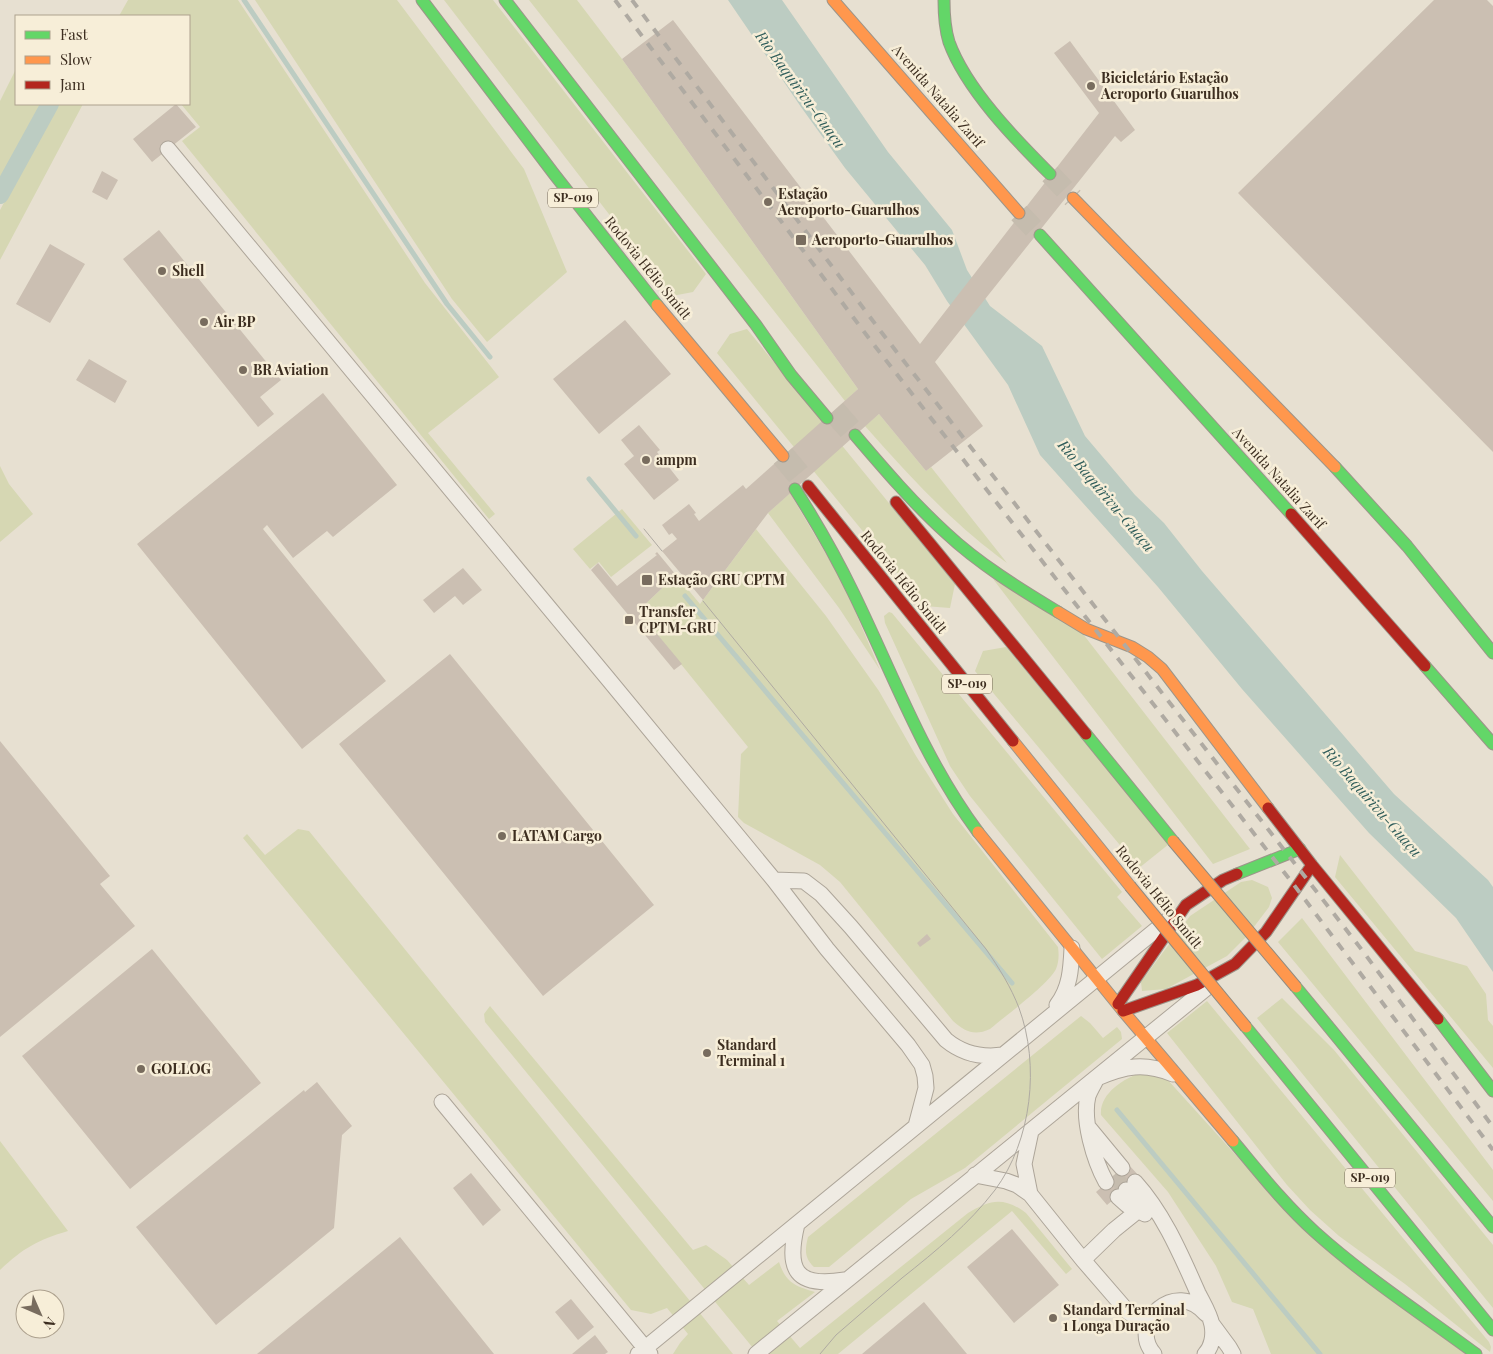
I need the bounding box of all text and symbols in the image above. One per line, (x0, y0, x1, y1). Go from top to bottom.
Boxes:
legend (15, 15, 190, 105)
text: Fast (60, 24, 89, 44)
water label: Rio Baquirivu-Guaçu (751, 26, 850, 152)
street label: Avenida Natalia Zarif (888, 39, 989, 152)
text: Slow (60, 49, 92, 69)
place label: Bicicletário Estação Aeroporto Guarulhos (1100, 68, 1239, 103)
text: Jam (59, 74, 86, 94)
marker: Bicicletário Estação Aeroporto Guarulhos (1085, 80, 1097, 92)
place label: Estação Aeroporto-Guarulhos (777, 184, 919, 219)
road number: SP-019 (548, 188, 598, 208)
marker: Estação Aeroporto-Guarulhos (762, 196, 774, 208)
street label: Rodovia Hélio Smidt (601, 212, 697, 324)
place label: Aeroporto-Guarulhos (811, 230, 953, 249)
marker: Aeroporto-Guarulhos (794, 233, 808, 247)
place label: Shell (172, 261, 205, 280)
marker: Shell (156, 265, 168, 277)
place label: Air BP (213, 312, 256, 331)
marker: Air BP (198, 316, 210, 328)
place label: BR Aviation (253, 360, 329, 379)
marker: BR Aviation (237, 364, 249, 376)
street label: Avenida Natalia Zarif (1228, 422, 1331, 534)
water label: Rio Baquirivu-Guaçu (1053, 434, 1160, 556)
place label: ampm (656, 450, 697, 469)
marker: ampm (640, 454, 652, 466)
street label: Rodovia Hélio Smidt (857, 526, 953, 638)
place label: Estação GRU CPTM (658, 570, 785, 589)
marker: Estação GRU CPTM (640, 573, 654, 587)
place label: Transfer CPTM-GRU (639, 602, 717, 637)
marker: Transfer CPTM-GRU (623, 614, 635, 626)
road number: SP-019 (942, 674, 992, 694)
water label: Rio Baquirivu-Guaçu (1318, 741, 1426, 861)
place label: LATAM Cargo (512, 826, 602, 845)
marker: LATAM Cargo (496, 830, 508, 842)
street label: Rodovia Hélio Smidt (1112, 841, 1208, 953)
place label: Standard Terminal 1 (717, 1035, 785, 1070)
marker: Standard Terminal 1 (701, 1047, 713, 1059)
place label: GOLLOG (151, 1059, 211, 1078)
marker: GOLLOG (135, 1063, 147, 1075)
road number: SP-019 (1345, 1168, 1395, 1188)
north arrow (15, 1289, 65, 1339)
place label: Standard Terminal 1 Longa Duração (1063, 1300, 1185, 1335)
marker: Standard Terminal 1 Longa Duração (1047, 1312, 1059, 1324)
text: N (39, 1313, 60, 1334)

